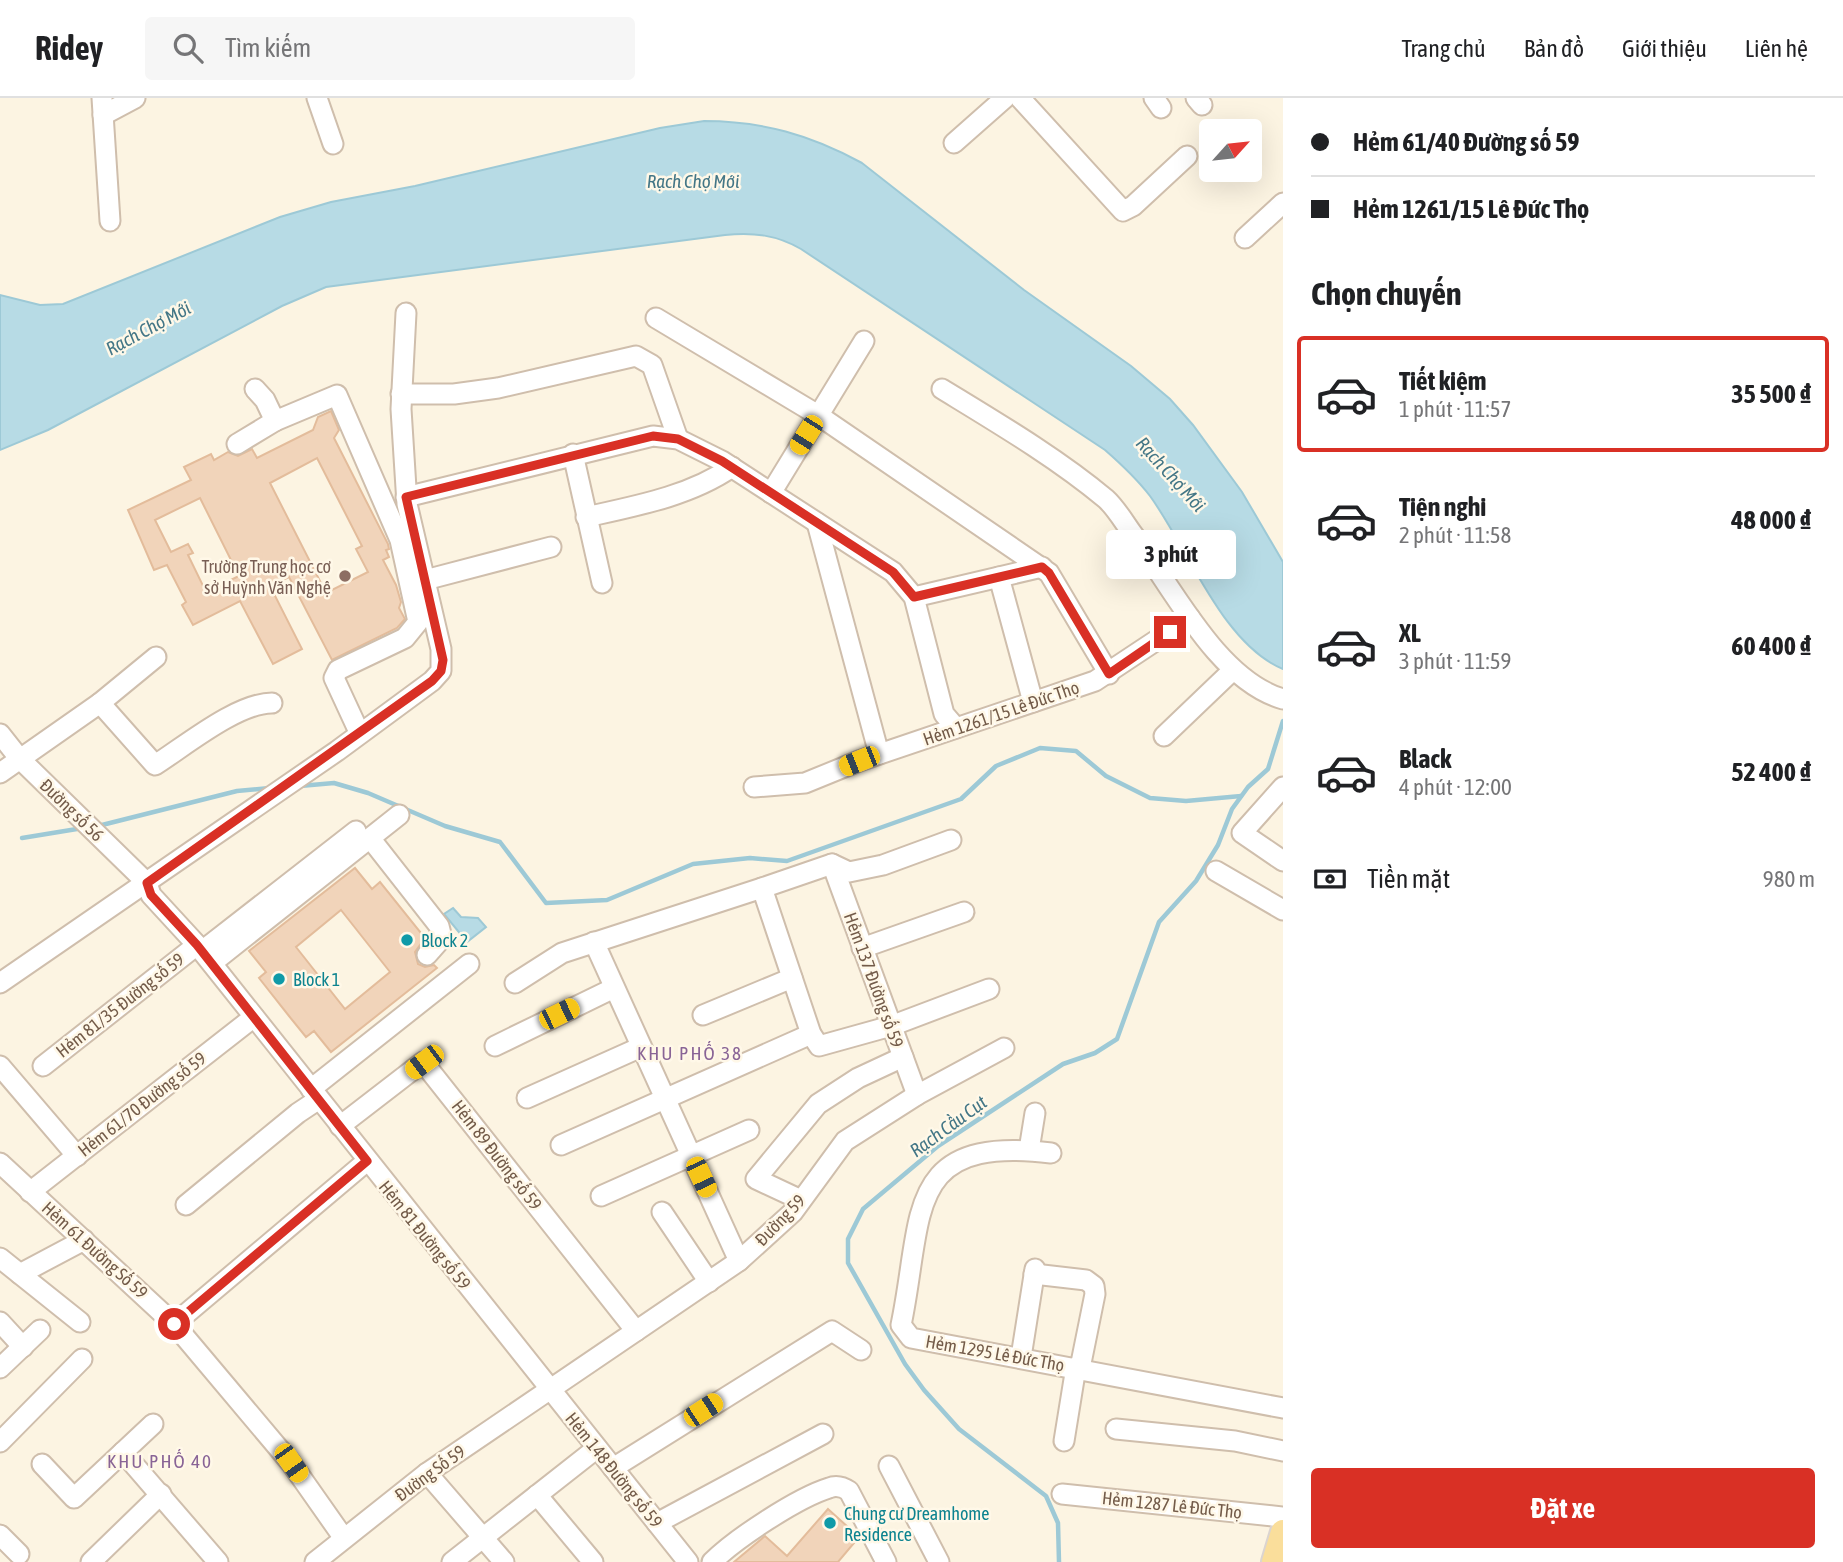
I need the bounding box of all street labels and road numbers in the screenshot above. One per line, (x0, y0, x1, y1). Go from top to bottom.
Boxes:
street label: Hẻm 1261/15 Lê Đức Thọ (920, 676, 1082, 750)
street label: Đường số 56 (36, 774, 109, 845)
street label: Hẻm 137 Đường số 59 (840, 909, 909, 1050)
street label: Hẻm 81/35 Đường số 59 (51, 948, 188, 1062)
street label: Hẻm 61/70 Đường số 59 (73, 1047, 210, 1161)
street label: Hẻm 89 Đường số 59 (448, 1095, 547, 1214)
street label: Hẻm 81 Đường số 59 (375, 1176, 476, 1294)
street label: Đường 59 (751, 1190, 809, 1250)
street label: Hẻm 61 Đường Số 59 (38, 1196, 153, 1303)
street label: Hẻm 1295 Lê Đức Thọ (924, 1330, 1066, 1376)
street label: Hẻm 148 Đường số 59 (561, 1407, 668, 1532)
street label: Đường Số 59 (390, 1440, 469, 1505)
street label: Hẻm 1287 Lê Đức Thọ (1101, 1487, 1243, 1523)

